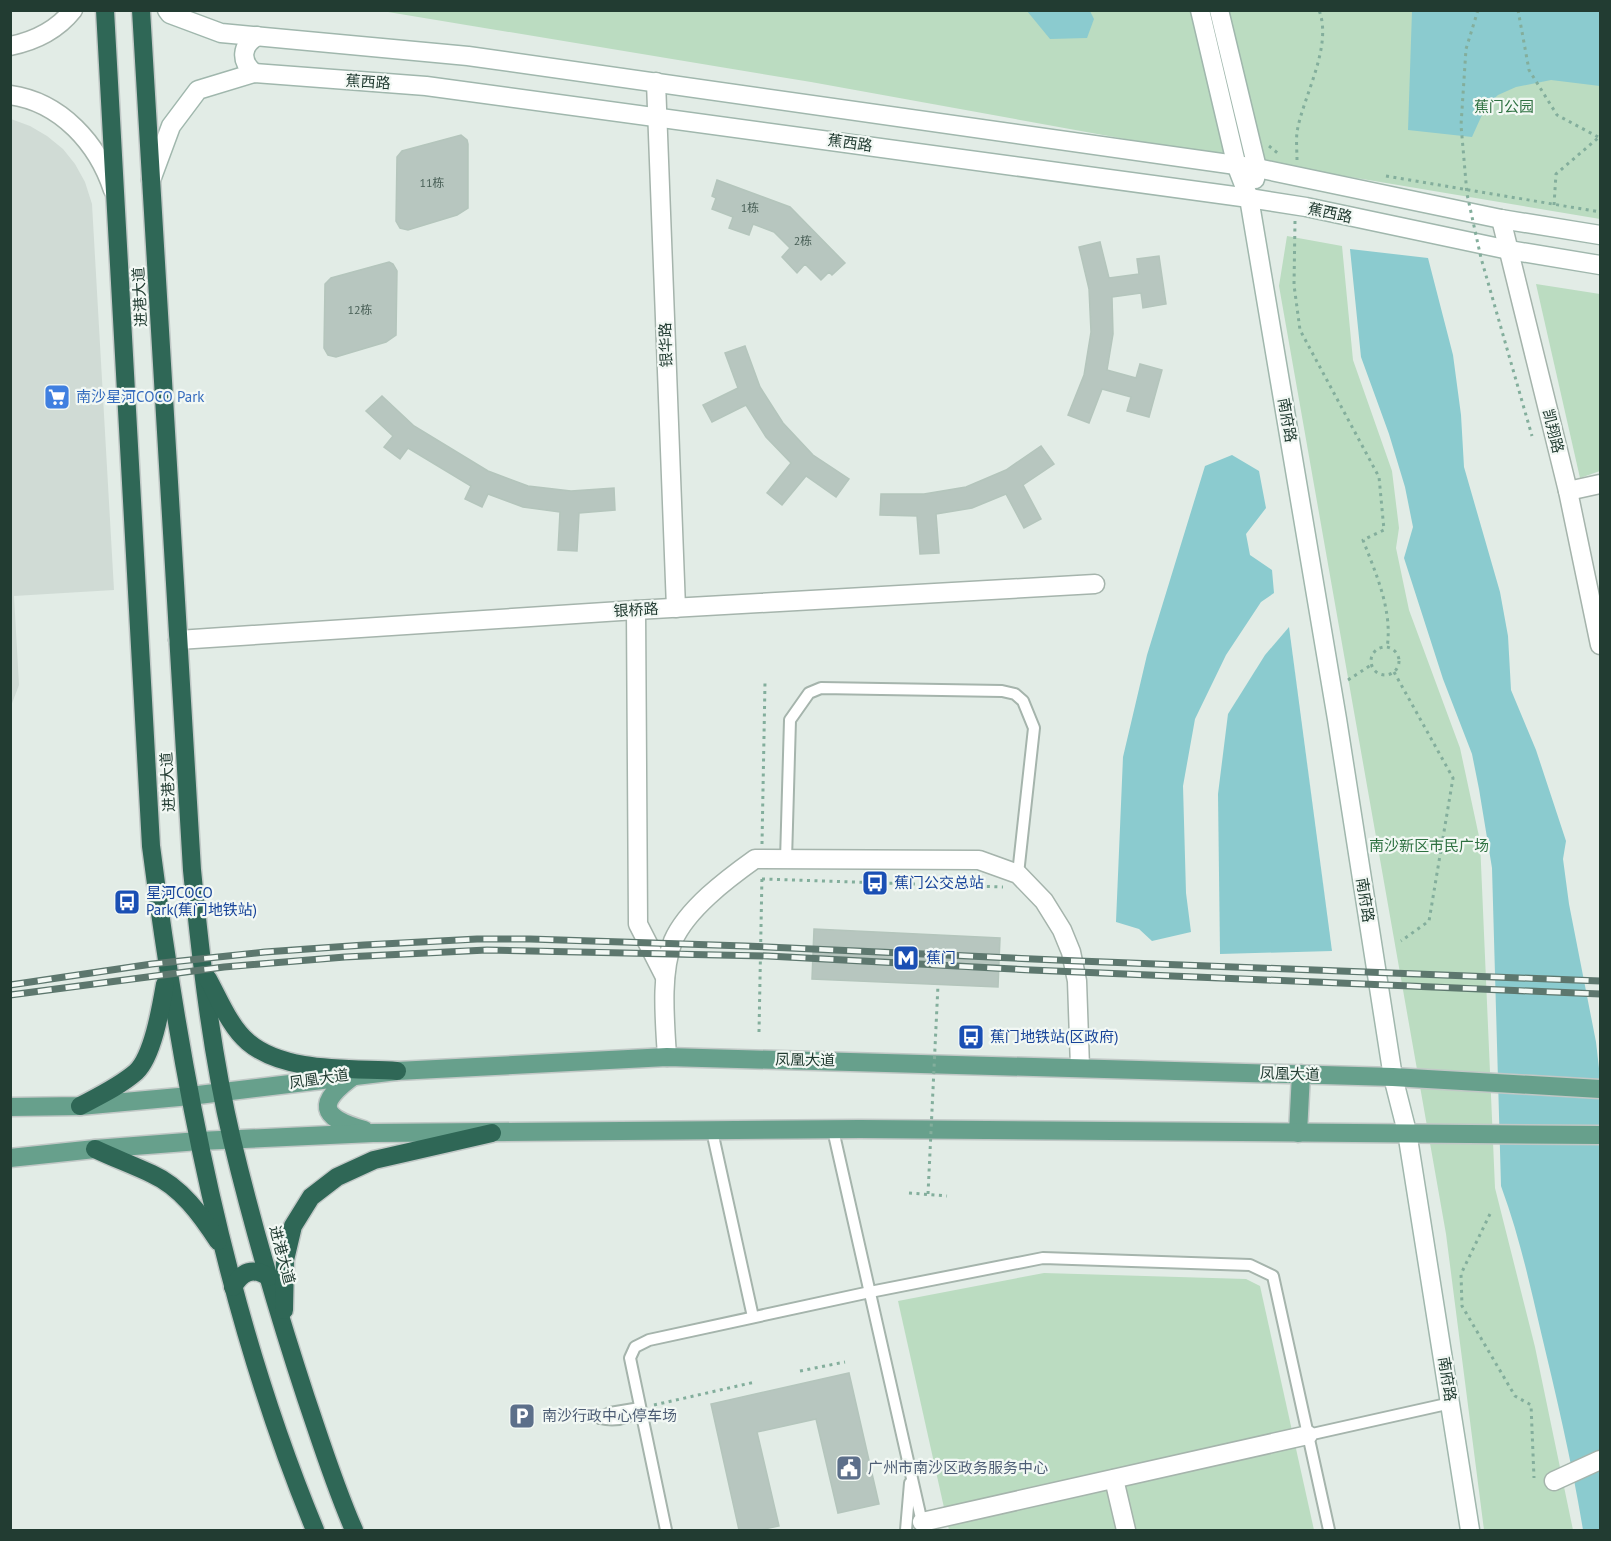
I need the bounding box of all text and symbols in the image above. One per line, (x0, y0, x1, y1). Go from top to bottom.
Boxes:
street label: 蕉西路 (345, 70, 391, 93)
park label: 蕉门公园 (1474, 97, 1534, 116)
street label: 蕉西路 (826, 130, 874, 155)
house number: 11栋 (419, 175, 445, 190)
street label: 蕉西路 (1306, 199, 1354, 226)
house number: 1栋 (741, 200, 759, 215)
house number: 2栋 (794, 233, 812, 248)
street label: 进港大道 (128, 267, 151, 327)
house number: 12栋 (347, 302, 373, 317)
street label: 银华路 (655, 322, 676, 368)
supermarket icon: 南沙星河COCO Park (42, 382, 72, 412)
place label: 南沙星河COCO Park (76, 387, 205, 406)
street label: 南府路 (1274, 396, 1301, 444)
street label: 凯翔路 (1539, 407, 1568, 455)
street label: 银桥路 (613, 599, 659, 620)
street label: 进港大道 (156, 752, 179, 812)
park label: 南沙新区市民广场 (1369, 836, 1489, 855)
bus stop icon: 蕉门公交总站 (860, 868, 890, 898)
place label: 蕉门公交总站 (894, 873, 984, 892)
street label: 南府路 (1353, 876, 1378, 924)
place label: 星河COCO Park(蕉门地铁站) (146, 883, 257, 919)
bus stop icon: 星河COCO Park(蕉门地铁站) (112, 887, 142, 917)
metro station icon: 蕉门 (891, 943, 921, 973)
place label: 蕉门 (926, 948, 956, 967)
bus stop icon: 蕉门地铁站(区政府) (956, 1022, 986, 1052)
place label: 蕉门地铁站(区政府) (990, 1027, 1118, 1046)
street label: 凤凰大道 (775, 1049, 835, 1070)
street label: 凤凰大道 (1260, 1063, 1320, 1084)
street label: 凤凰大道 (288, 1065, 350, 1092)
street label: 进港大道 (266, 1223, 299, 1286)
street label: 南府路 (1435, 1355, 1460, 1403)
parking icon: 南沙行政中心停车场 (507, 1401, 537, 1431)
place label: 南沙行政中心停车场 (542, 1406, 677, 1425)
public building icon: 广州市南沙区政务服务中心 (834, 1453, 864, 1483)
place label: 广州市南沙区政务服务中心 (868, 1458, 1048, 1477)

